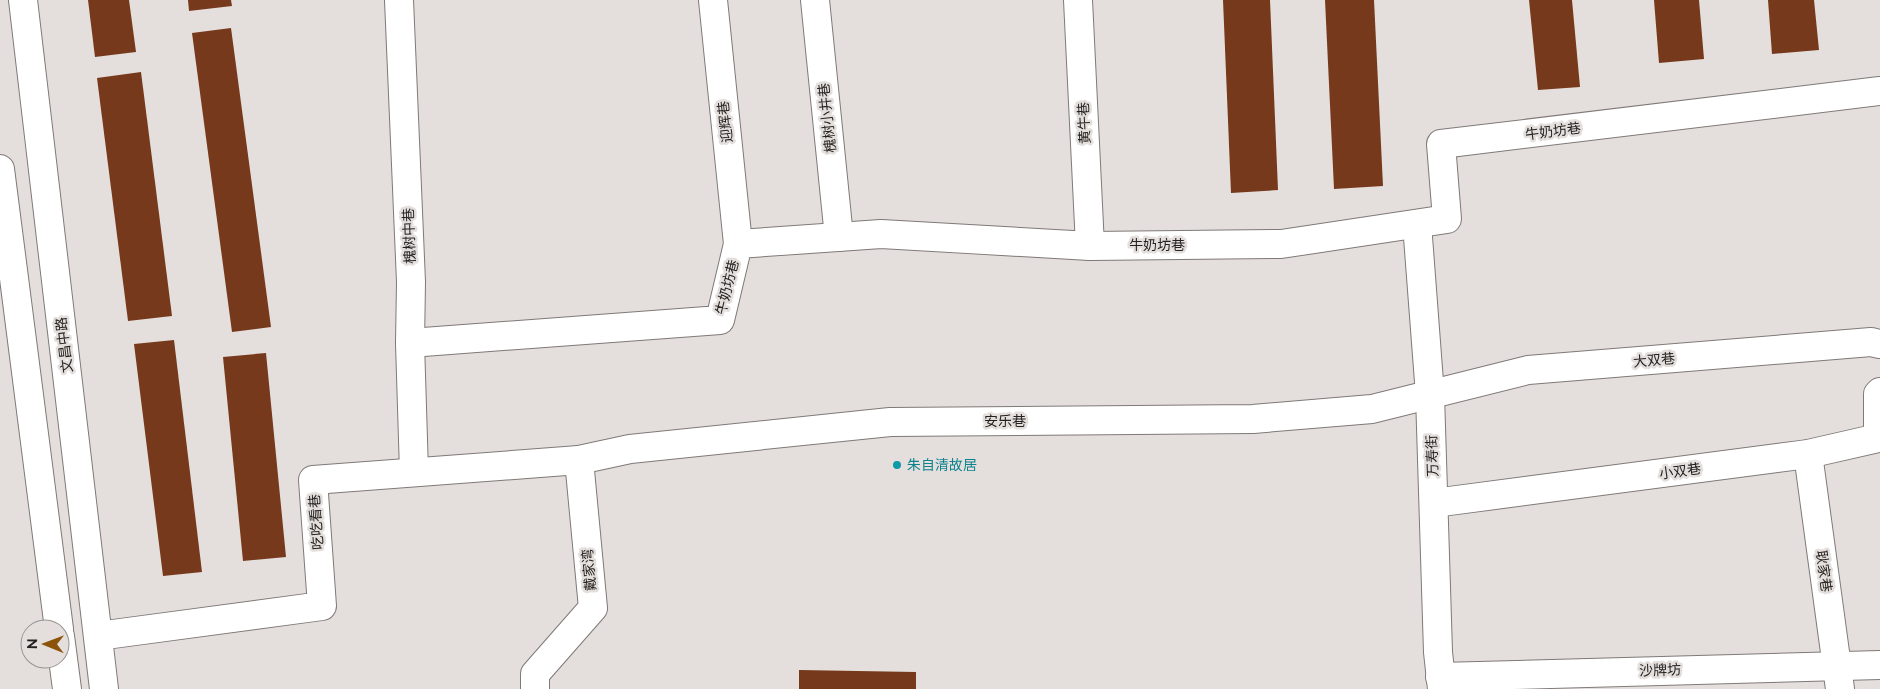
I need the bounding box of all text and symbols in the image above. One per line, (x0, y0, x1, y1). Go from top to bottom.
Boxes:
street label: 槐树小井巷 (815, 82, 839, 154)
street label: 迎辉巷 (715, 100, 735, 144)
street label: 黄牛巷 (1075, 102, 1093, 144)
street label: 牛奶坊巷 (1524, 120, 1582, 142)
street label: 槐树中巷 (400, 208, 418, 264)
street label: 牛奶坊巷 (1129, 237, 1185, 253)
street label: 牛奶坊巷 (712, 258, 742, 316)
street label: 文昌中路 (53, 316, 75, 374)
street label: 大双巷 (1632, 350, 1676, 370)
street label: 安乐巷 (984, 413, 1026, 429)
street label: 万寿街 (1423, 435, 1441, 477)
place label: 朱自清故居 (907, 457, 977, 473)
marker: 朱自清故居 (891, 459, 903, 471)
street label: 小双巷 (1658, 460, 1702, 482)
street label: 吃吃看巷 (306, 494, 326, 550)
street label: 戴家湾 (579, 548, 599, 592)
street label: 耿家巷 (1813, 549, 1835, 593)
north arrow (20, 619, 70, 669)
text: N (24, 638, 40, 649)
street label: 沙牌坊 (1639, 661, 1681, 679)

